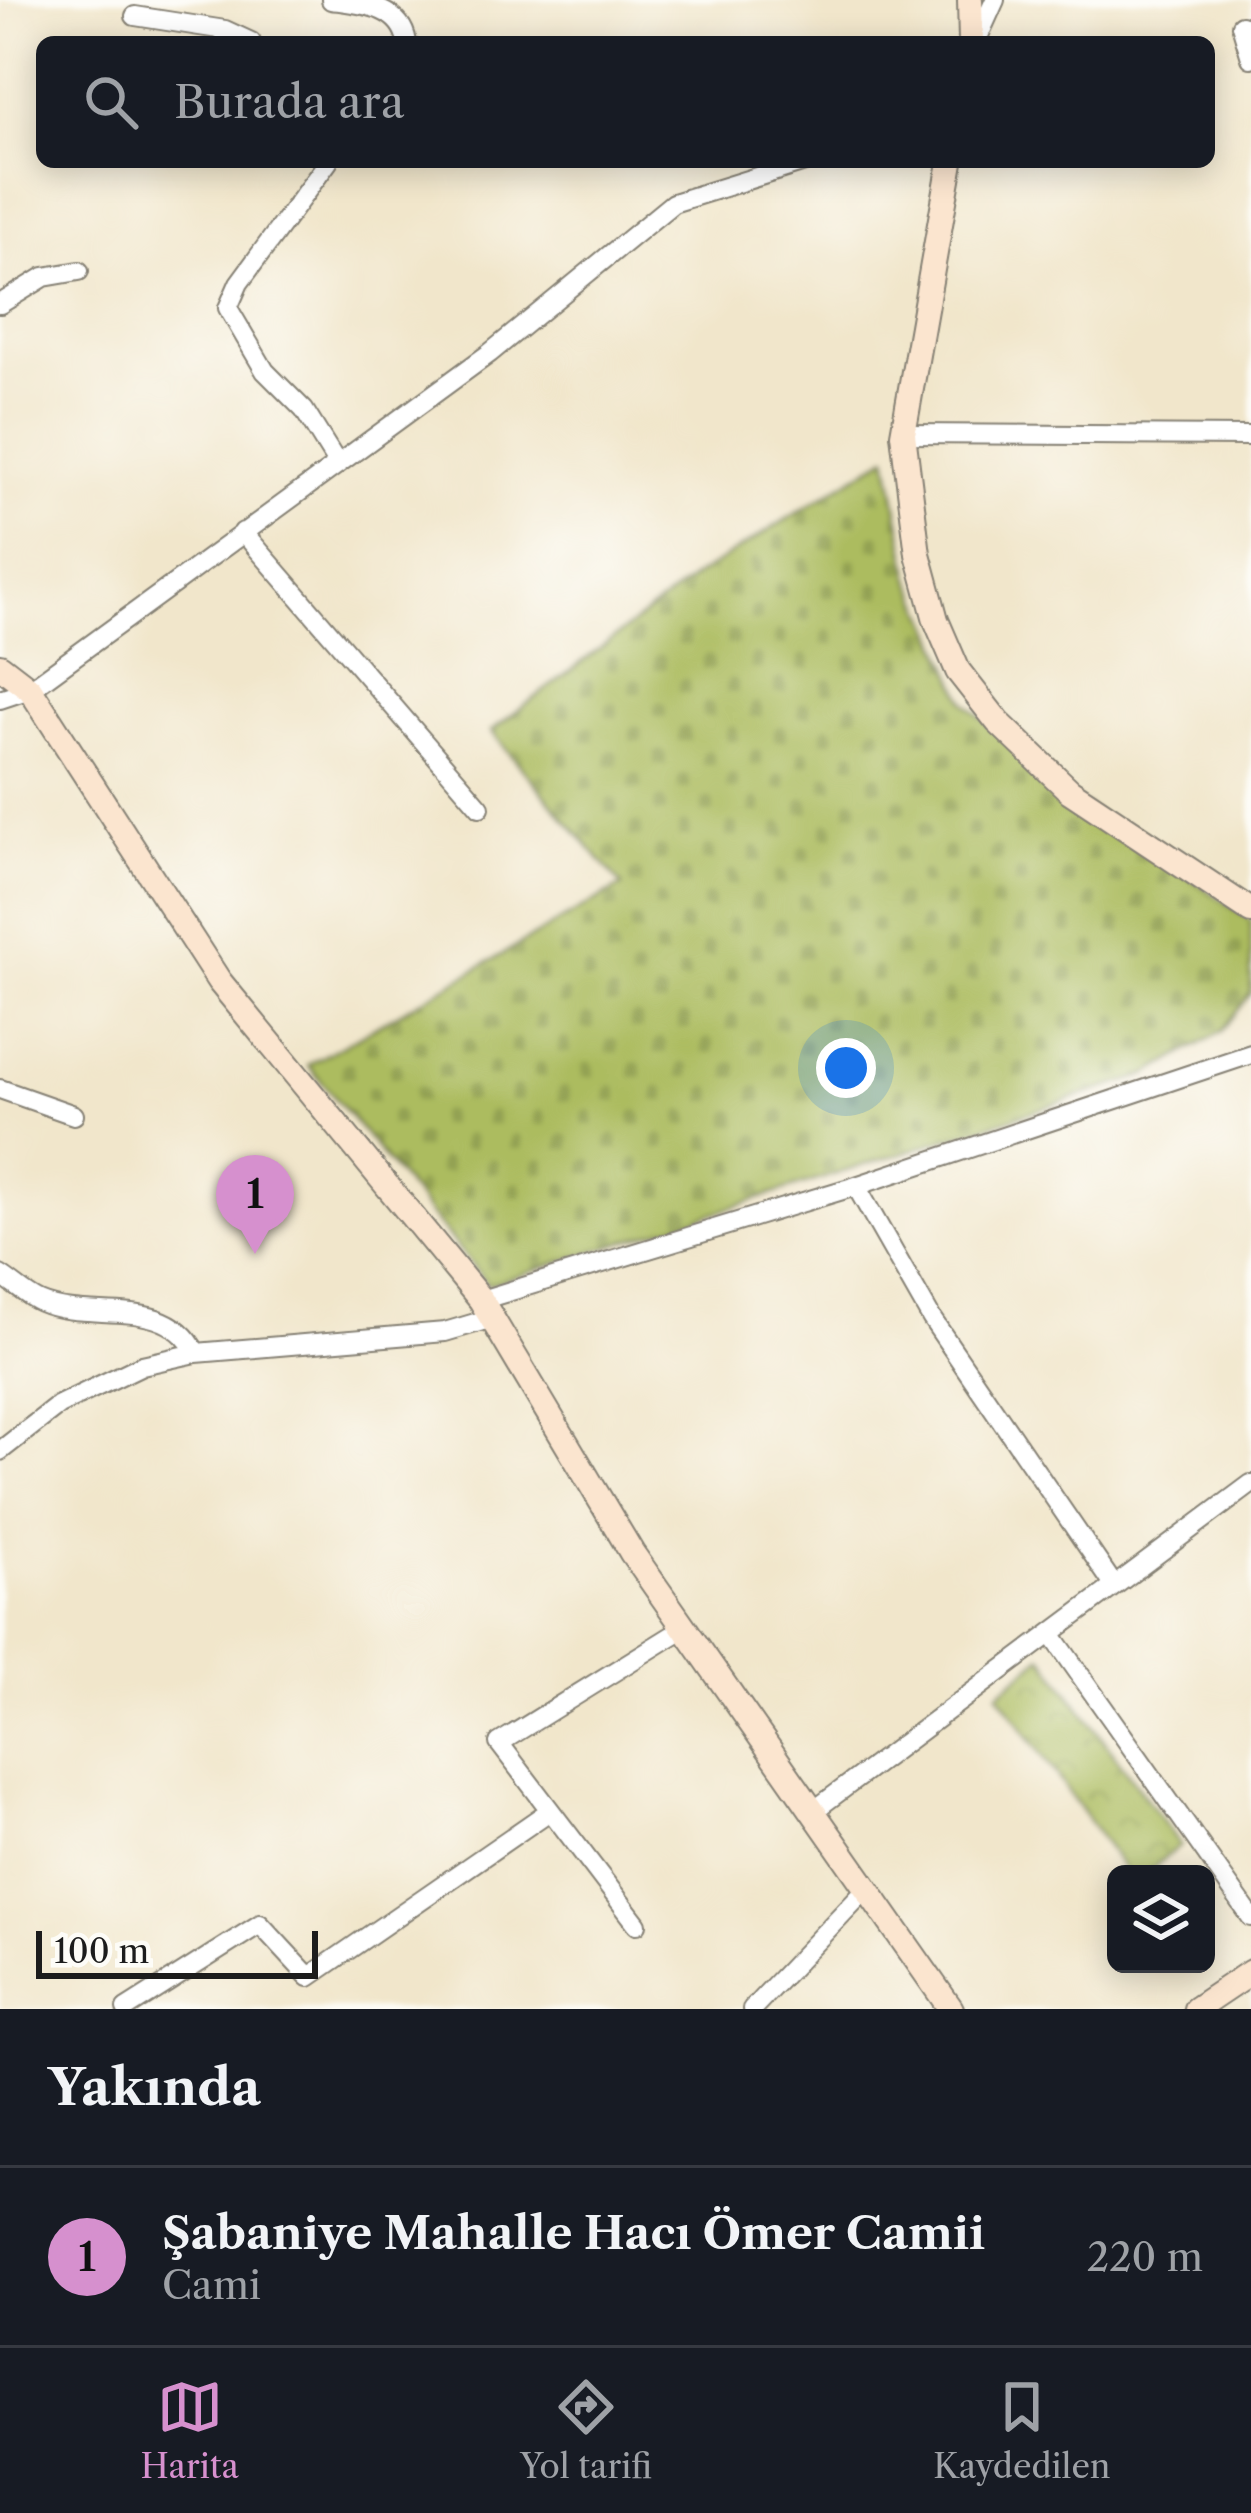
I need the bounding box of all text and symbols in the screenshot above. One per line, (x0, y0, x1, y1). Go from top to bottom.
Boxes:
search box (36, 36, 1215, 168)
icon: search (78, 69, 144, 135)
text: Burada ara (174, 74, 404, 130)
your location (816, 1038, 876, 1098)
pin: 1 (216, 1155, 294, 1254)
map controls (1107, 1865, 1215, 1973)
button: layers (1107, 1865, 1215, 1973)
scale bar (36, 1925, 318, 1978)
text: 100 m (54, 1931, 149, 1972)
text: Yakında (48, 2056, 261, 2118)
text: Şabaniye Mahalle Hacı Ömer Camii (162, 2205, 985, 2261)
text: 1 (78, 2233, 96, 2281)
text: 220 m (1087, 2233, 1203, 2281)
text: Cami (162, 2261, 261, 2309)
tab: Harita (140, 2374, 239, 2487)
tab: Yol tarifi (520, 2374, 652, 2487)
tab: Kaydedilen (933, 2374, 1111, 2487)

